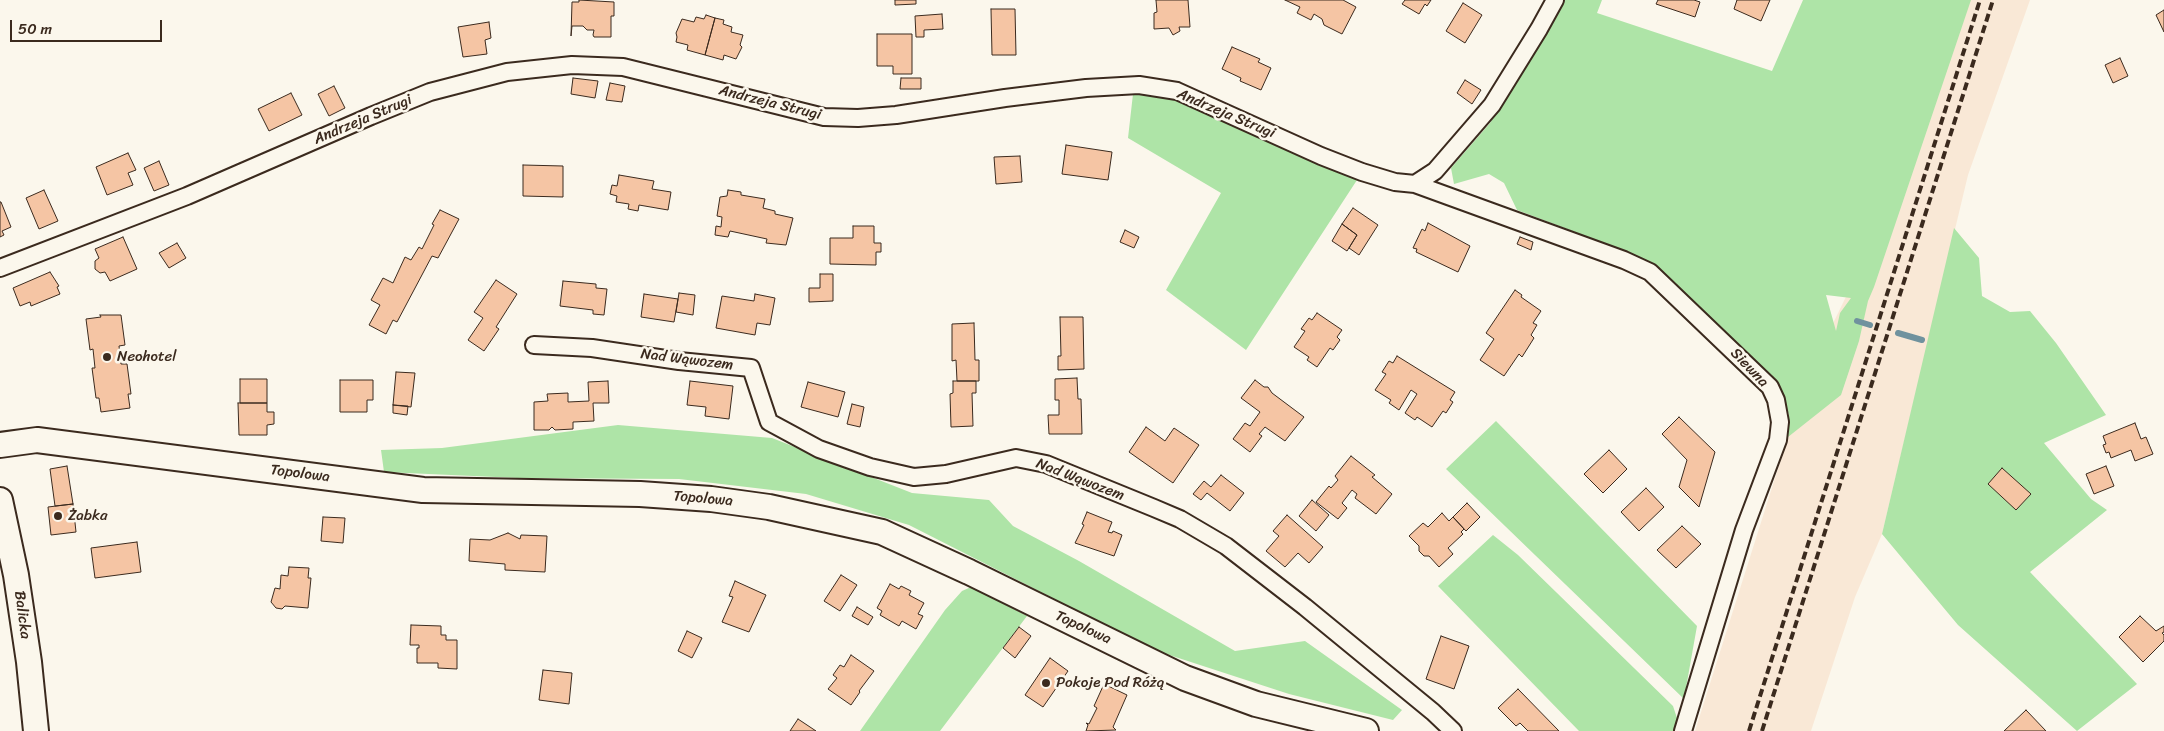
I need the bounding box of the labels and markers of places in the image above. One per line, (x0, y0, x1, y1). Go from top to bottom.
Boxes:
place label: Neohotel (117, 348, 177, 366)
marker: Neohotel (101, 351, 113, 363)
place label: Żabka (68, 507, 107, 525)
marker: Żabka (52, 510, 64, 522)
place label: Pokoje Pod Różą (1056, 674, 1164, 692)
marker: Pokoje Pod Różą (1040, 677, 1052, 689)

